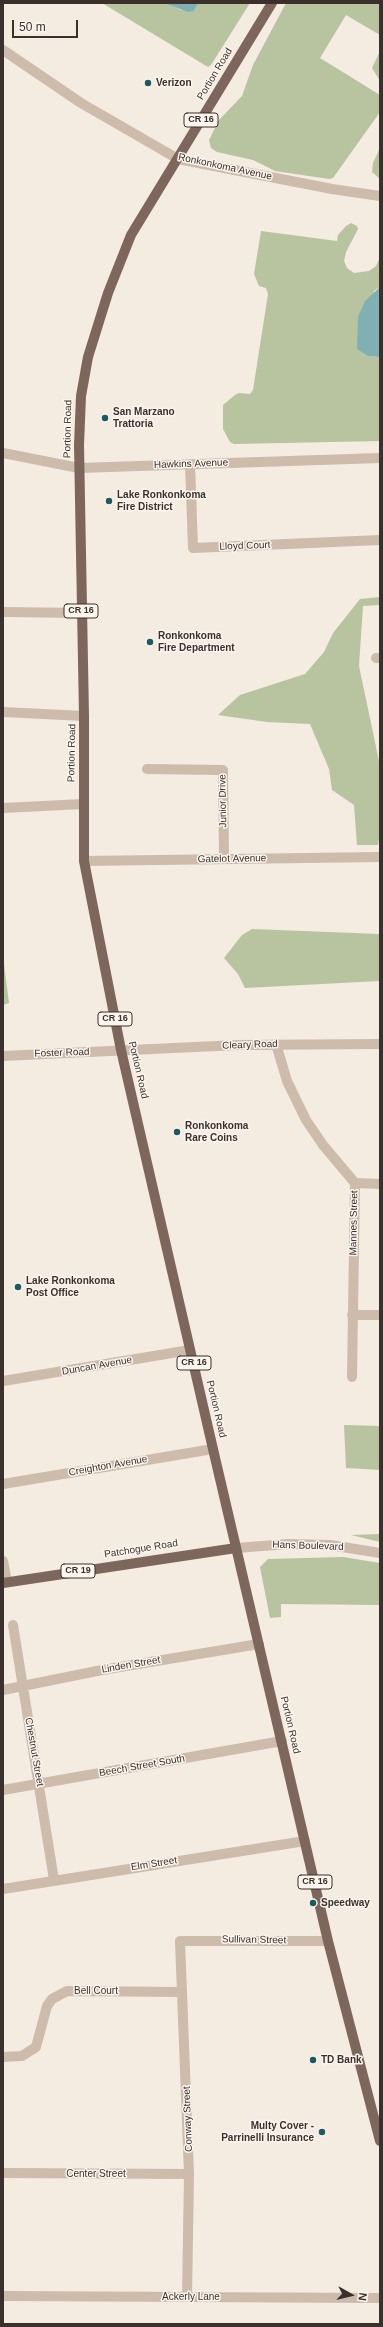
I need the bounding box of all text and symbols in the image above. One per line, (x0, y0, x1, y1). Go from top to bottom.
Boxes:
scale bar (14, 12, 80, 38)
text: 50 m (19, 20, 46, 34)
street label: Portion Road (195, 46, 235, 102)
place label: Verizon (156, 77, 192, 89)
marker: Verizon (143, 78, 153, 88)
road number: CR 16 (184, 113, 218, 127)
street label: Ronkonkoma Avenue (177, 151, 273, 183)
street label: Portion Road (61, 400, 75, 458)
place label: San Marzano Trattoria (113, 406, 175, 430)
marker: San Marzano Trattoria (100, 413, 110, 423)
street label: Hawkins Avenue (154, 457, 228, 471)
place label: Lake Ronkonkoma Fire District (117, 489, 206, 512)
marker: Lake Ronkonkoma Fire District (104, 496, 114, 506)
street label: Lloyd Court (219, 539, 271, 553)
road number: CR 16 (64, 604, 98, 618)
place label: Ronkonkoma Fire Department (158, 630, 235, 654)
marker: Ronkonkoma Fire Department (145, 637, 155, 647)
street label: Portion Road (65, 724, 79, 782)
street label: Junior Drive (217, 774, 229, 828)
street label: Gatelot Avenue (198, 852, 266, 866)
road number: CR 16 (98, 1012, 132, 1026)
street label: Cleary Road (222, 1038, 278, 1052)
street label: Portion Road (126, 1040, 150, 1100)
street label: Foster Road (34, 1046, 90, 1060)
place label: Ronkonkoma Rare Coins (185, 1120, 248, 1144)
marker: Ronkonkoma Rare Coins (172, 1127, 182, 1137)
street label: Mannes Street (347, 1190, 361, 1256)
place label: Lake Ronkonkoma Post Office (26, 1275, 115, 1298)
marker: Lake Ronkonkoma Post Office (13, 1282, 23, 1292)
street label: Duncan Avenue (61, 1354, 133, 1378)
road number: CR 16 (177, 1356, 211, 1370)
street label: Portion Road (204, 1379, 228, 1439)
street label: Creighton Avenue (68, 1453, 148, 1479)
street label: Patchogue Road (103, 1537, 179, 1561)
street label: Hans Boulevard (272, 1539, 344, 1553)
road number: CR 19 (61, 1564, 95, 1578)
street label: Linden Street (101, 1654, 161, 1676)
street label: Portion Road (278, 1695, 302, 1755)
street label: Chestnut Street (22, 1717, 46, 1787)
street label: Beech Street South (98, 1753, 186, 1779)
street label: Elm Street (130, 1854, 178, 1874)
road number: CR 16 (298, 1875, 332, 1889)
place label: Speedway (321, 1897, 370, 1909)
marker: Speedway (308, 1898, 318, 1908)
street label: Sullivan Street (222, 1933, 286, 1947)
street label: Bell Court (74, 1985, 118, 1997)
place label: TD Bank (321, 2054, 362, 2066)
marker: TD Bank (308, 2055, 318, 2065)
street label: Conway Street (181, 2086, 195, 2152)
place label: Multy Cover - Parrinelli Insurance (221, 2120, 314, 2144)
marker: Multy Cover - Parrinelli Insurance (317, 2127, 327, 2137)
street label: Center Street (66, 2168, 126, 2180)
north arrow (331, 2275, 371, 2315)
street label: Ackerly Lane (162, 2291, 220, 2303)
text: N (356, 2292, 369, 2301)

